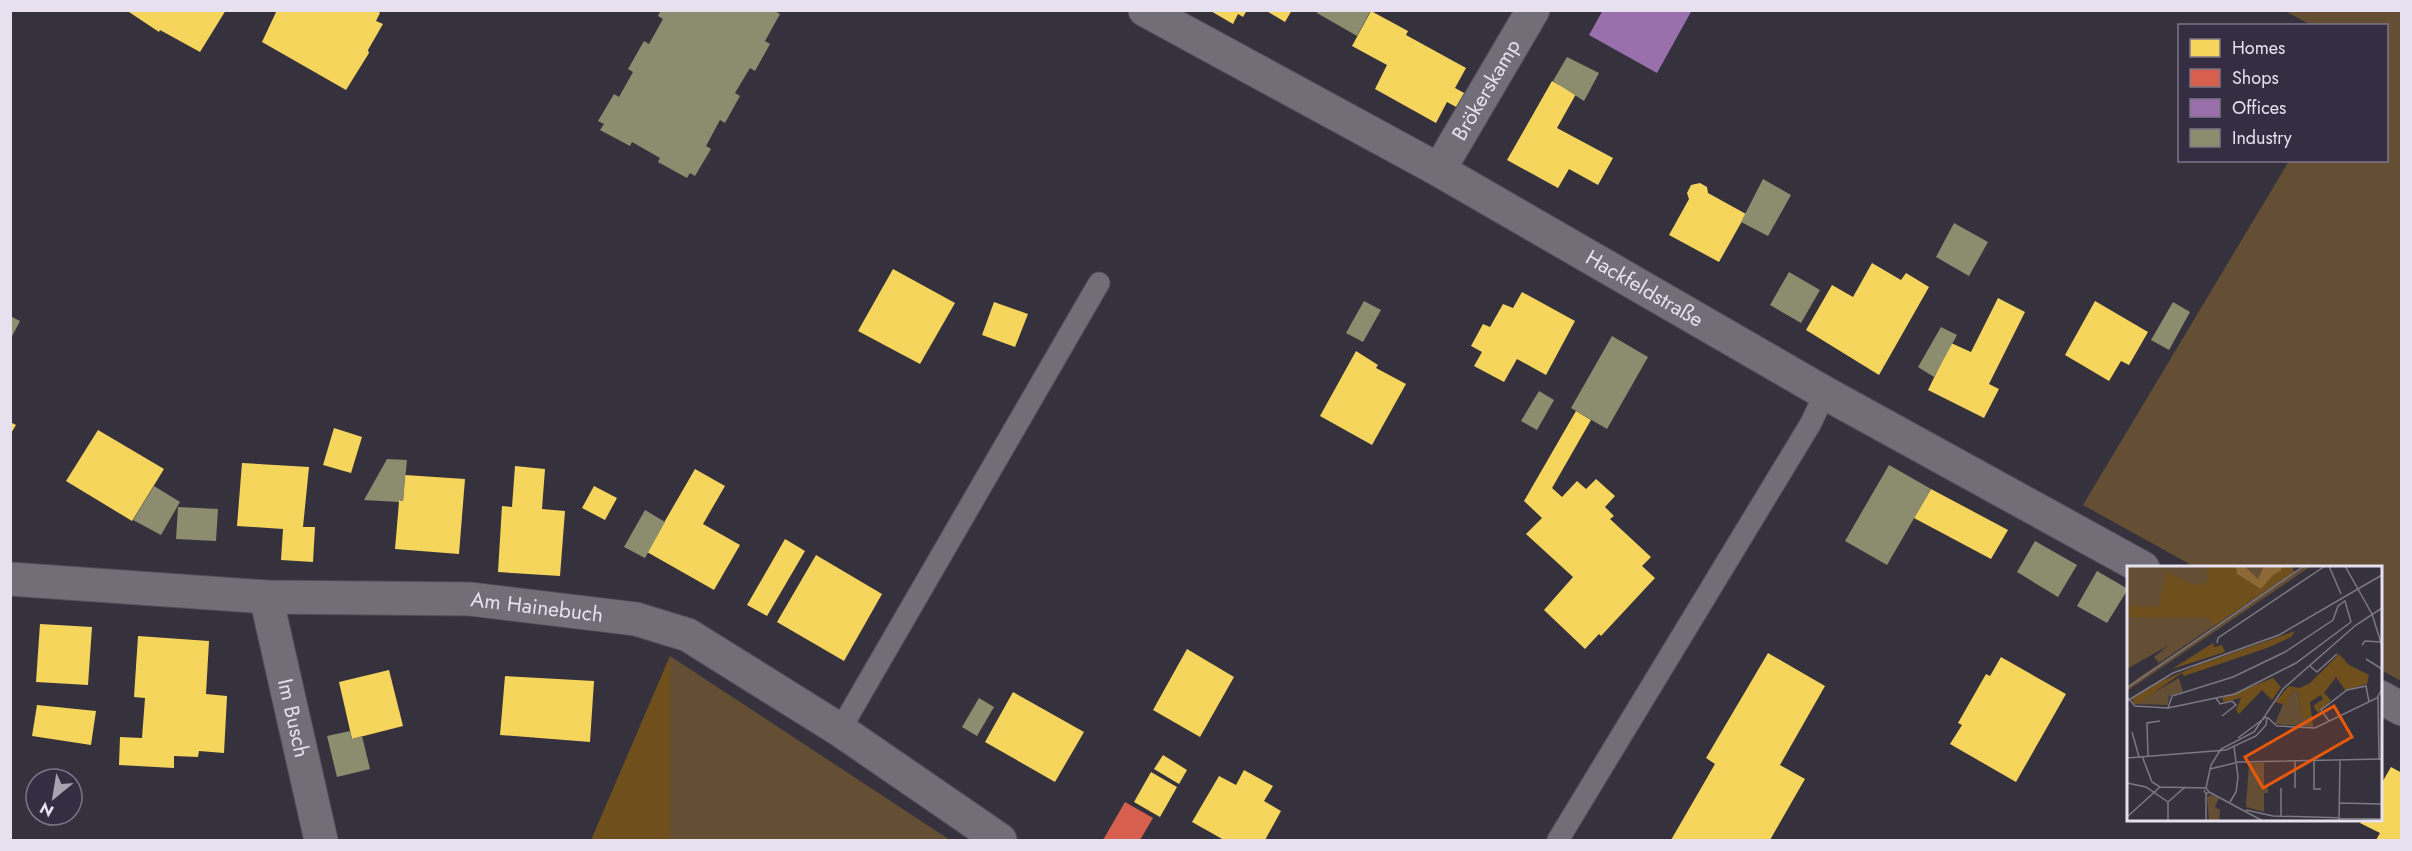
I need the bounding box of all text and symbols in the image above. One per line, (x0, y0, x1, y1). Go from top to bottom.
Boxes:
legend (2178, 24, 2388, 162)
street label: Brökerskamp (1444, 33, 1528, 146)
text: Homes (2232, 35, 2285, 61)
text: Shops (2232, 65, 2279, 91)
text: Offices (2232, 95, 2286, 121)
text: Industry (2232, 125, 2292, 151)
street label: Hackfeldstraße (1580, 243, 1709, 335)
inset map (2127, 566, 2382, 821)
street label: Am Hainebuch (469, 584, 605, 630)
street label: Im Busch (270, 676, 317, 760)
north arrow (24, 767, 84, 827)
text: N (35, 796, 58, 823)

